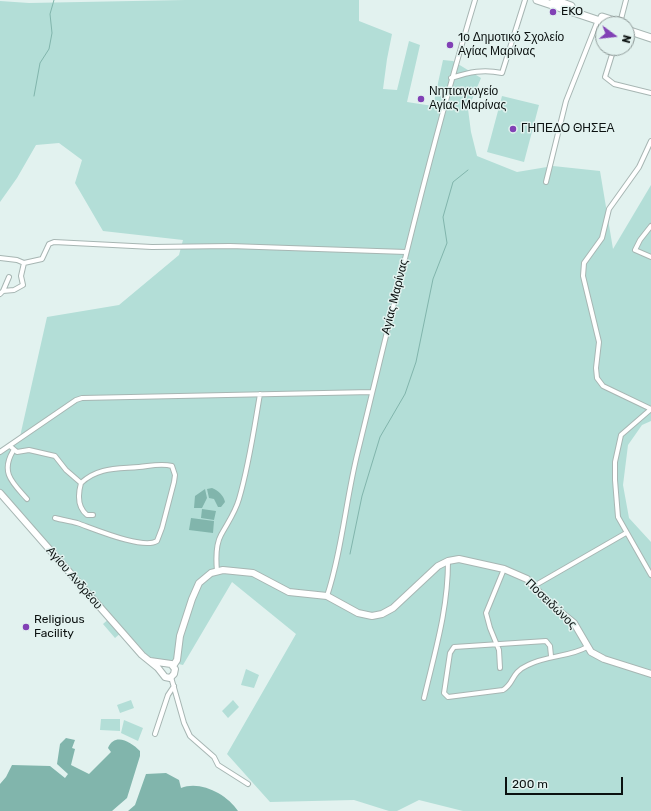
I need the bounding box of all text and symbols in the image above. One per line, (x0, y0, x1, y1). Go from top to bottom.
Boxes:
place label: EKO (561, 5, 583, 19)
marker: EKO (548, 7, 558, 17)
north arrow (595, 16, 635, 56)
place label: 1ο Δημοτικό Σχολείο Αγίας Μαρίνας (458, 31, 564, 59)
text: N (619, 33, 633, 44)
marker: 1ο Δημοτικό Σχολείο Αγίας Μαρίνας (445, 40, 455, 50)
place label: Νηπιαγωγείο Αγίας Μαρίνας (429, 85, 506, 113)
marker: Νηπιαγωγείο Αγίας Μαρίνας (416, 94, 426, 104)
place label: ΓΗΠΕΔΟ ΘΗΣΕΑ (521, 122, 614, 136)
marker: ΓΗΠΕΔΟ ΘΗΣΕΑ (508, 124, 518, 134)
street label: Αγίας Μαρίνας (379, 258, 411, 336)
street label: Αγίου Ανδρέου (43, 544, 105, 612)
street label: Ποσειδώνος (523, 576, 579, 632)
place label: Religious Facility (34, 613, 85, 641)
marker: Religious Facility (21, 622, 31, 632)
scale bar (507, 769, 625, 795)
text: 200 m (512, 777, 548, 791)

